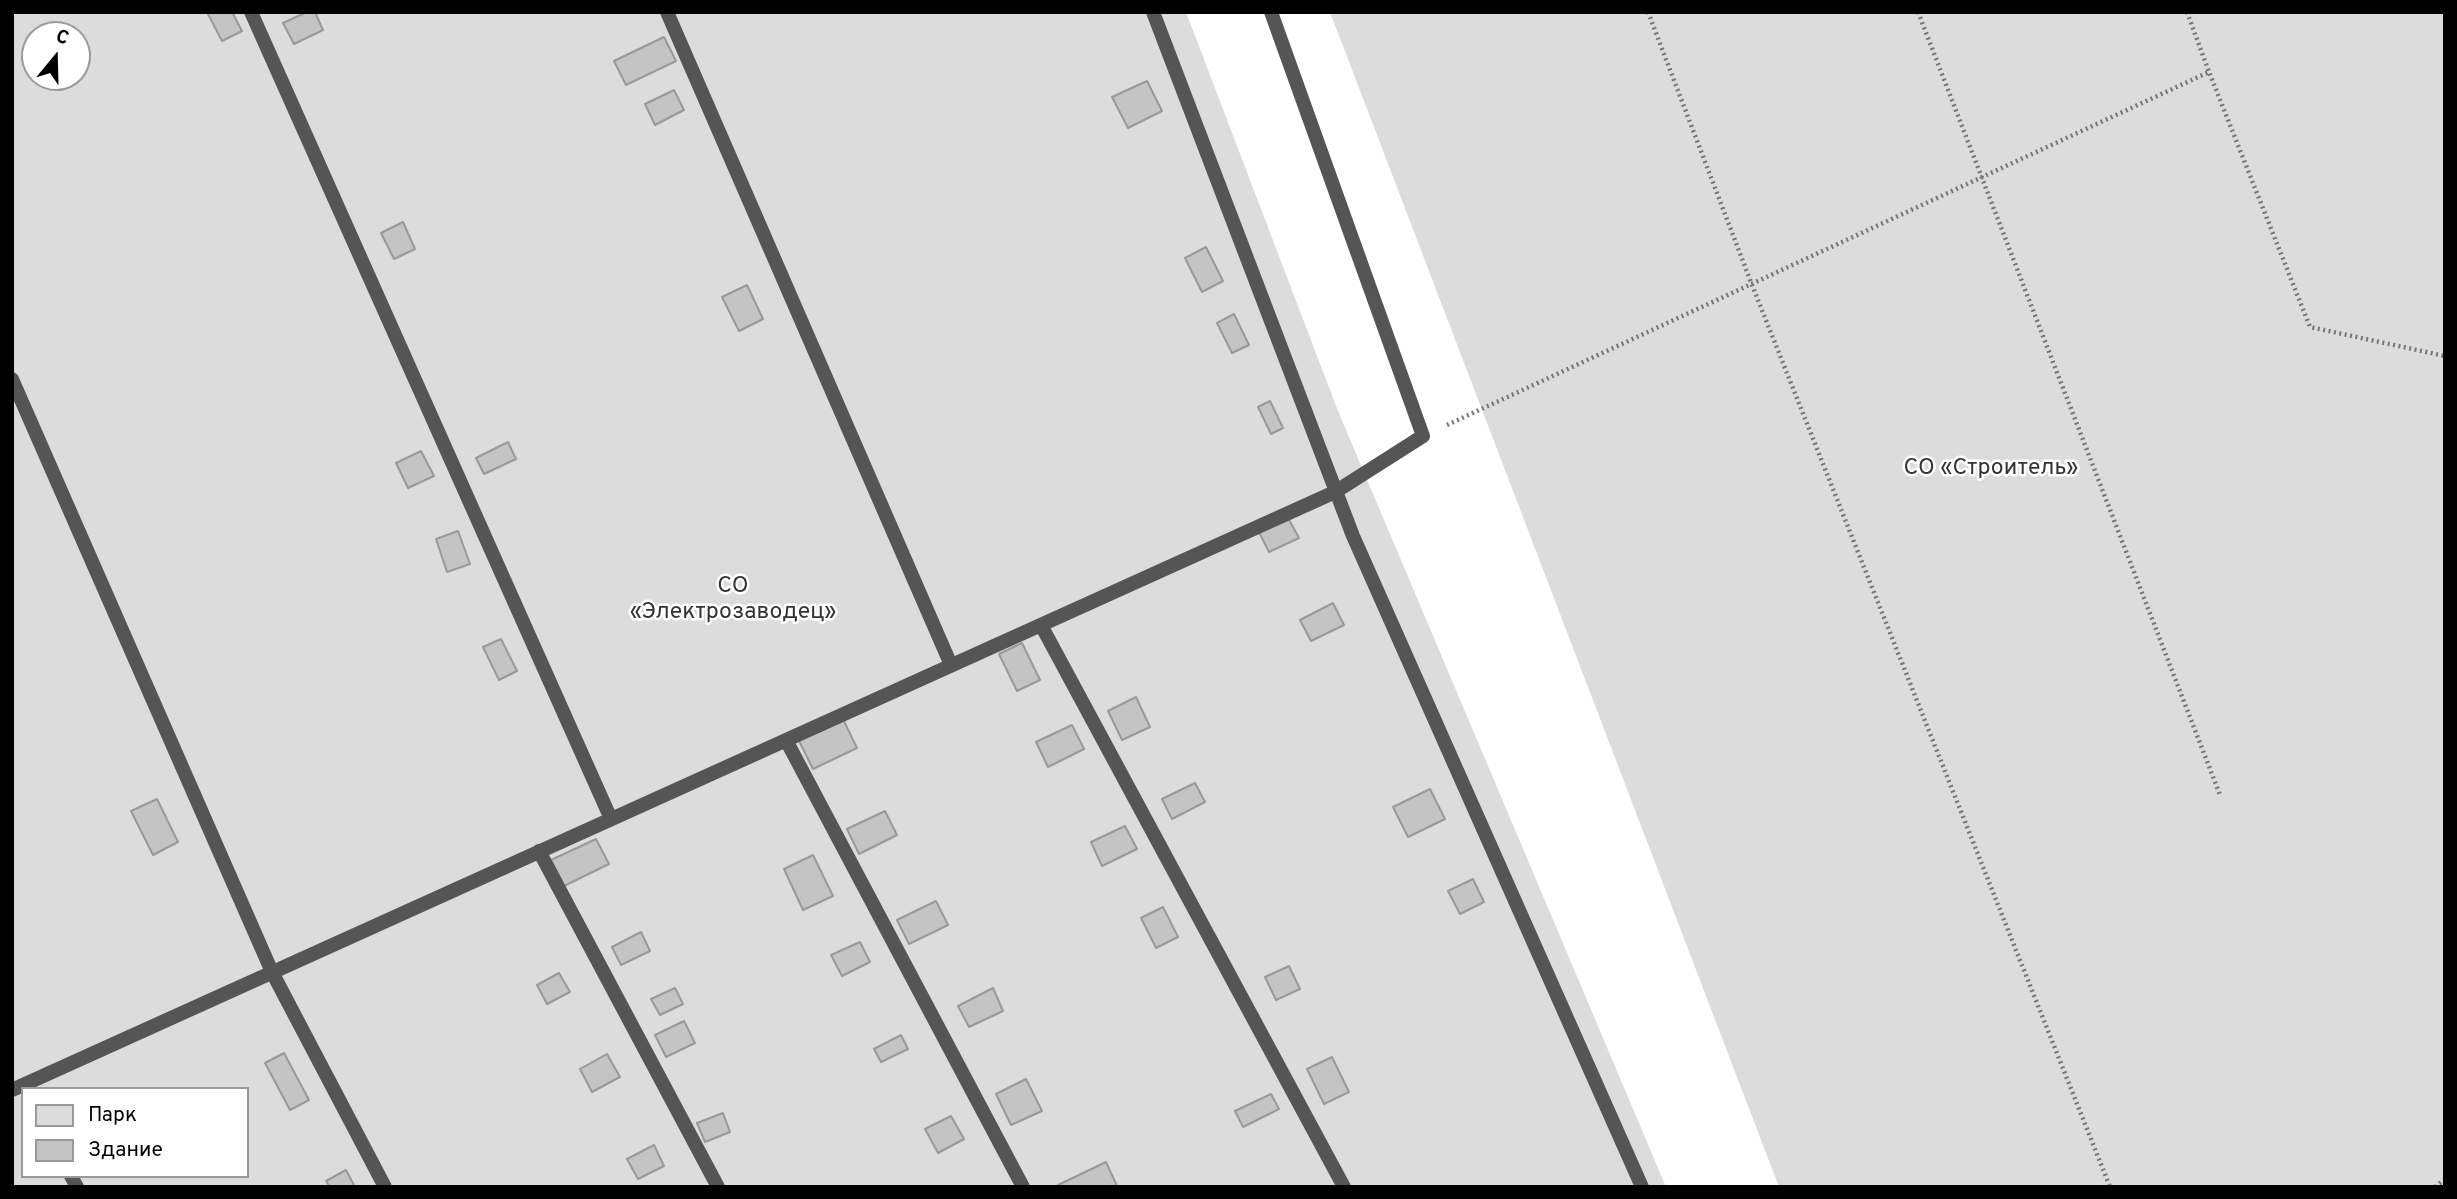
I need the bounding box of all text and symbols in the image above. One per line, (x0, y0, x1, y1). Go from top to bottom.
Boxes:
north arrow (21, 21, 91, 91)
text: С (53, 25, 72, 51)
park label: СО «Строитель» (1904, 455, 2078, 483)
park label: СО «Электрозаводец» (630, 573, 836, 627)
legend (21, 1087, 248, 1178)
text: Парк (88, 1102, 137, 1129)
text: Здание (88, 1137, 163, 1164)

